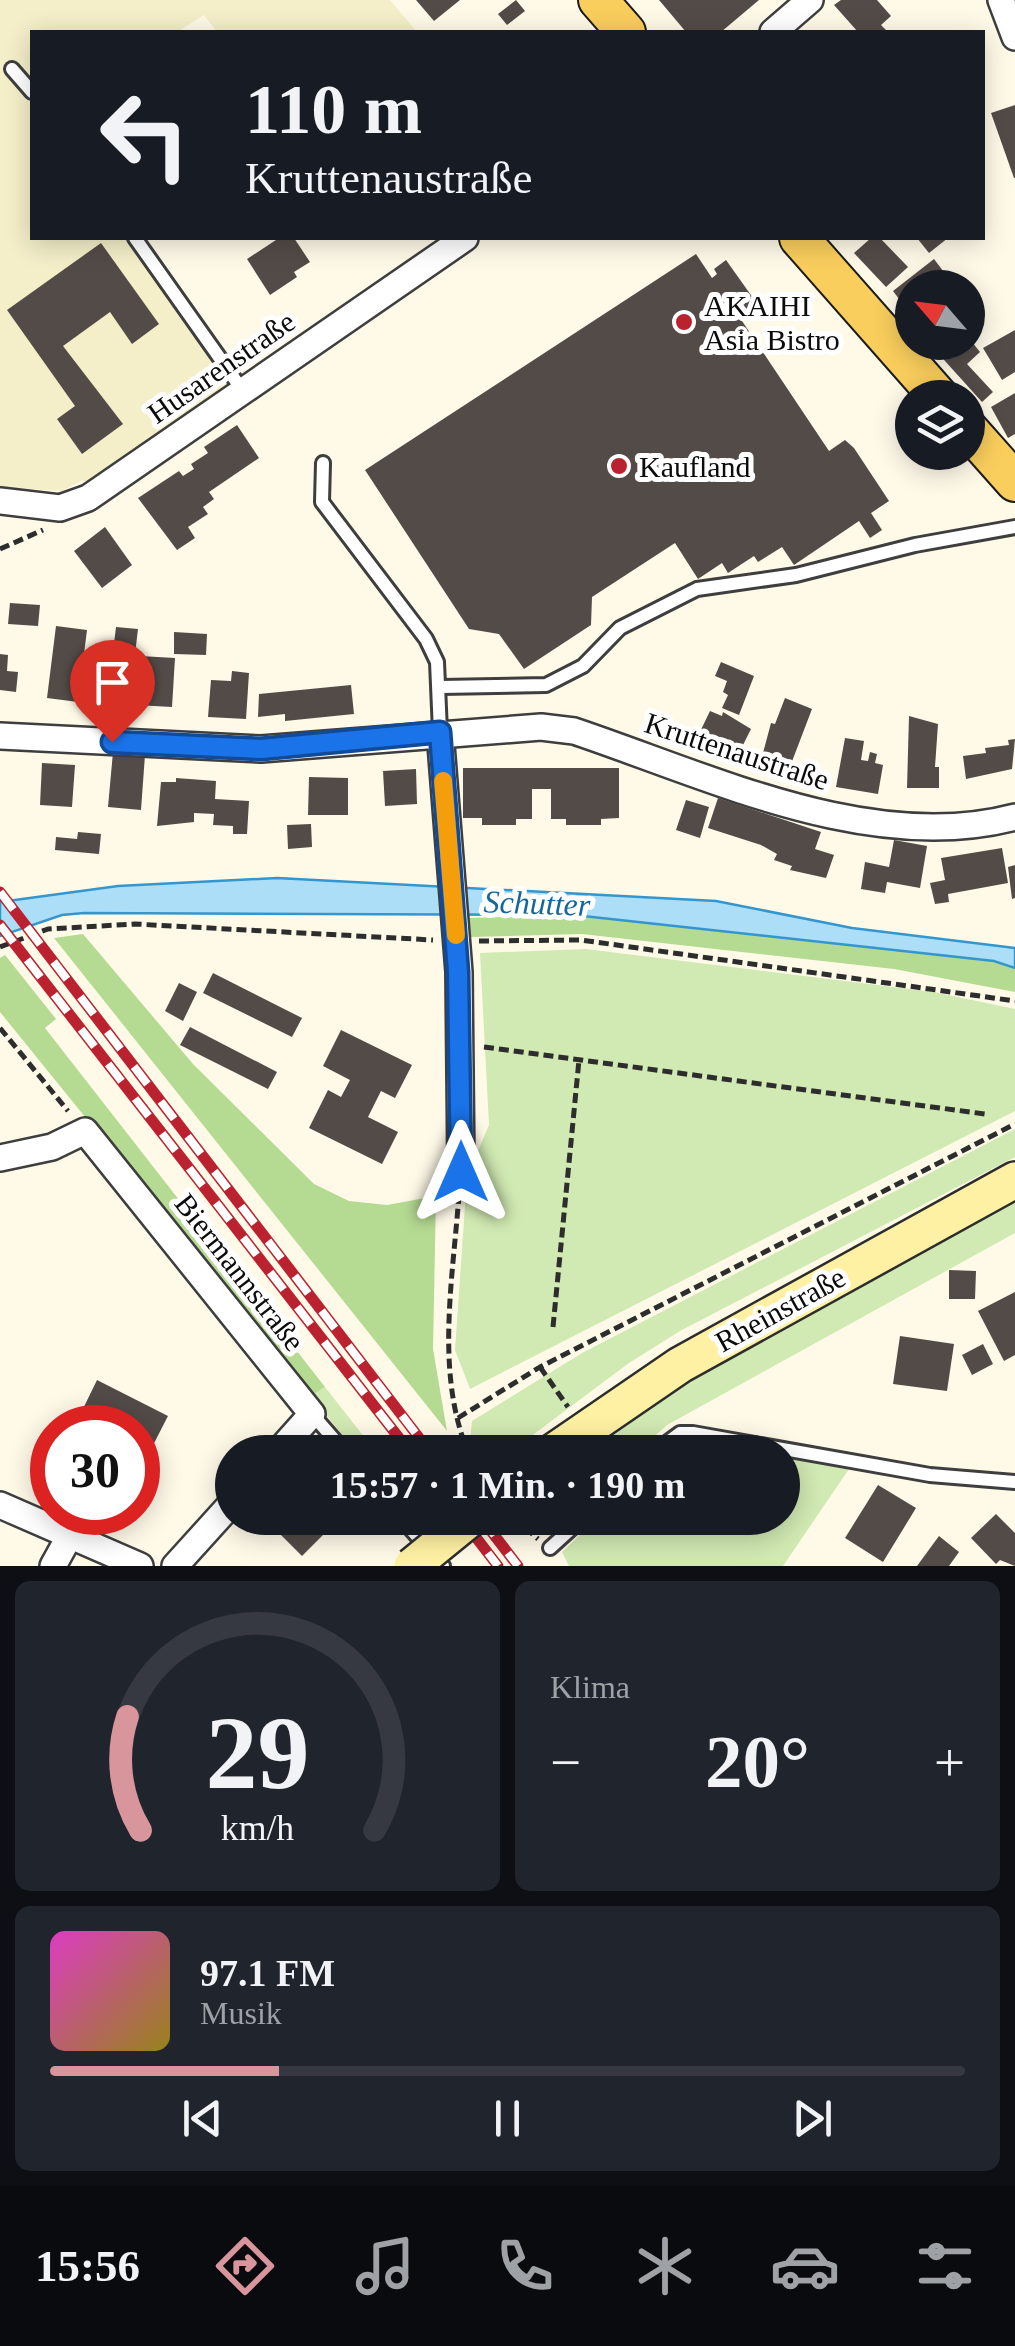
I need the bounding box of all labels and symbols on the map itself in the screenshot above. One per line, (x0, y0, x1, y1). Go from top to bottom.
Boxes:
north arrow (895, 270, 985, 360)
place label: AKAIHI Asia Bistro (704, 289, 840, 356)
street label: Husarenstraße (141, 304, 301, 430)
marker: AKAIHI Asia Bistro (673, 311, 695, 333)
place label: Kaufland (639, 450, 751, 483)
marker: Kaufland (608, 455, 630, 477)
pin (70, 640, 155, 743)
street label: Kruttenaustraße (641, 706, 833, 796)
water label: Schutter (483, 883, 591, 923)
position arrow (409, 1120, 513, 1224)
street label: Biermannstraße (169, 1187, 311, 1357)
street label: Rheinstraße (709, 1260, 851, 1358)
speed limit sign: 30 (30, 1405, 160, 1535)

